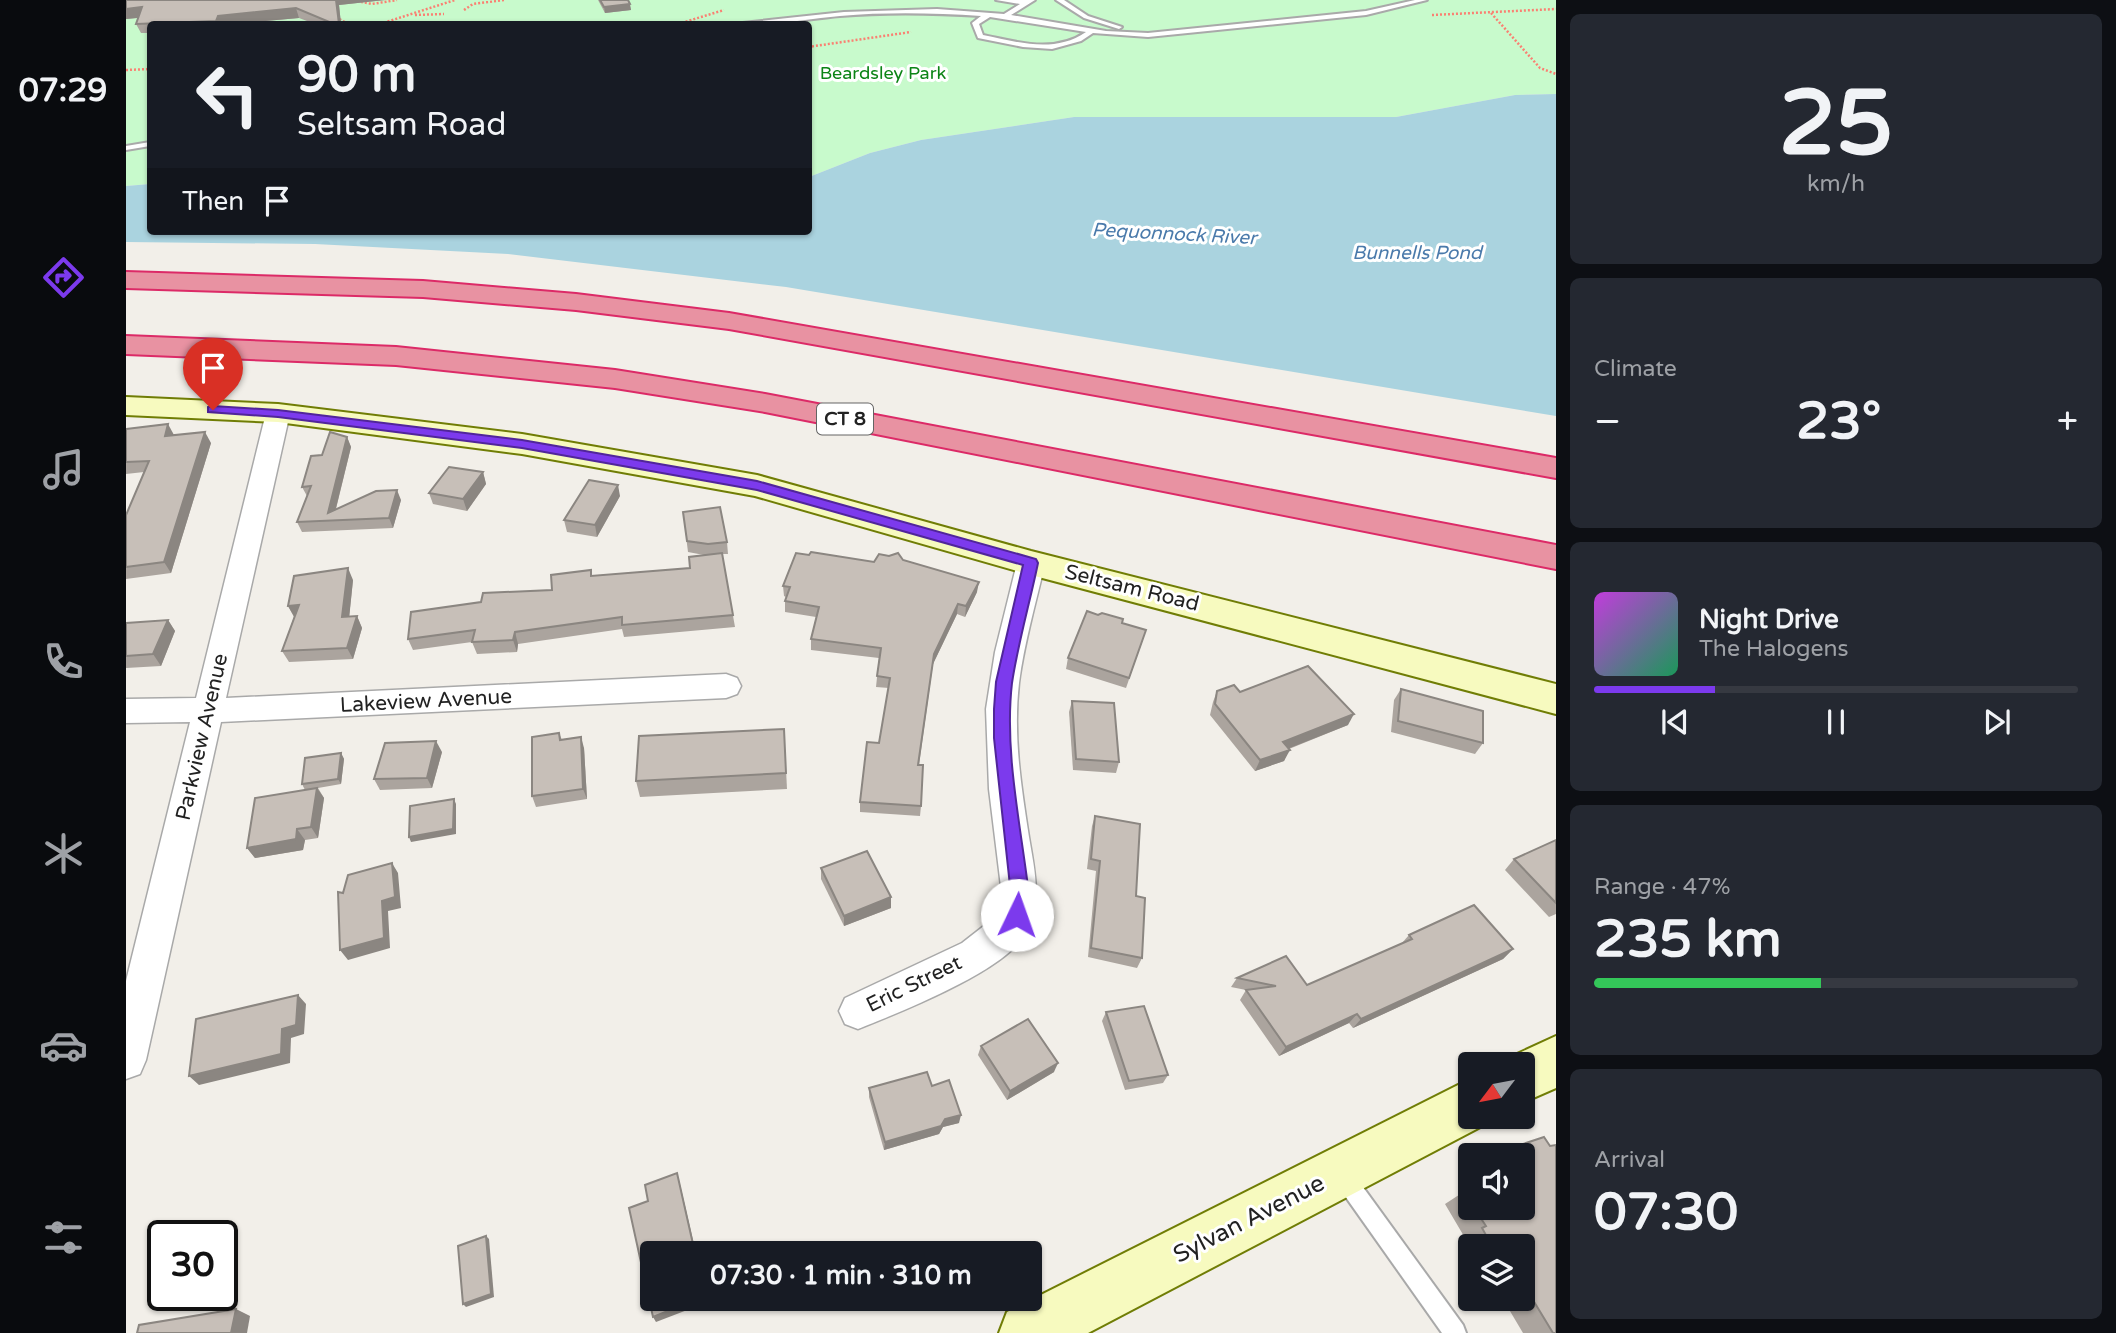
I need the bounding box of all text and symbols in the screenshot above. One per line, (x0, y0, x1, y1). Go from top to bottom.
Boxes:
text: 90 m (297, 46, 416, 105)
icon: left (182, 49, 273, 140)
park label: Beardsley Park (820, 62, 947, 84)
text: 25 (1779, 69, 1893, 179)
text: 07:29 (19, 72, 107, 110)
text: Seltsam Road (297, 106, 506, 144)
text: km/h (1807, 170, 1865, 198)
icon: arrive (258, 182, 296, 220)
text: Then (182, 186, 244, 217)
water label: Pequonnock River (1091, 219, 1260, 249)
water label: Bunnells Pond (1352, 242, 1484, 264)
icon: directions (39, 253, 88, 302)
pin (183, 338, 243, 410)
icon: arrive (194, 349, 232, 387)
text: Climate (1594, 355, 1677, 383)
text: 23° (1796, 390, 1881, 453)
text: − (1594, 399, 1621, 445)
text: + (2057, 399, 2078, 445)
road number: CT 8 (817, 404, 873, 434)
icon: music (39, 445, 88, 494)
street label: Seltsam Road (1062, 559, 1202, 617)
text: Night Drive (1699, 604, 1839, 635)
text: The Halogens (1699, 635, 1848, 663)
icon: phone (39, 637, 88, 686)
street label: Parkview Avenue (171, 651, 233, 823)
street label: Lakeview Avenue (339, 684, 513, 718)
icon: previous (1656, 703, 1694, 741)
icon: pause (1817, 703, 1855, 741)
icon: next (1978, 703, 2016, 741)
icon: climate (39, 829, 88, 878)
text: Range · 47% (1594, 873, 1730, 901)
position arrow (980, 878, 1054, 952)
text: 235 km (1594, 908, 1782, 971)
street label: Eric Street (862, 950, 966, 1018)
icon: car (39, 1021, 88, 1070)
north arrow (1458, 1052, 1535, 1129)
map controls (1458, 1052, 1535, 1311)
button: sound (1458, 1143, 1535, 1220)
text: Arrival (1594, 1146, 1665, 1174)
street label: Sylvan Avenue (1169, 1168, 1329, 1270)
text: 07:30 (1594, 1181, 1738, 1244)
icon: filters (39, 1213, 88, 1262)
speed limit sign: 30 (147, 1220, 238, 1311)
button: layers (1458, 1234, 1535, 1311)
text: 07:30 · 1 min · 310 m (710, 1260, 972, 1291)

